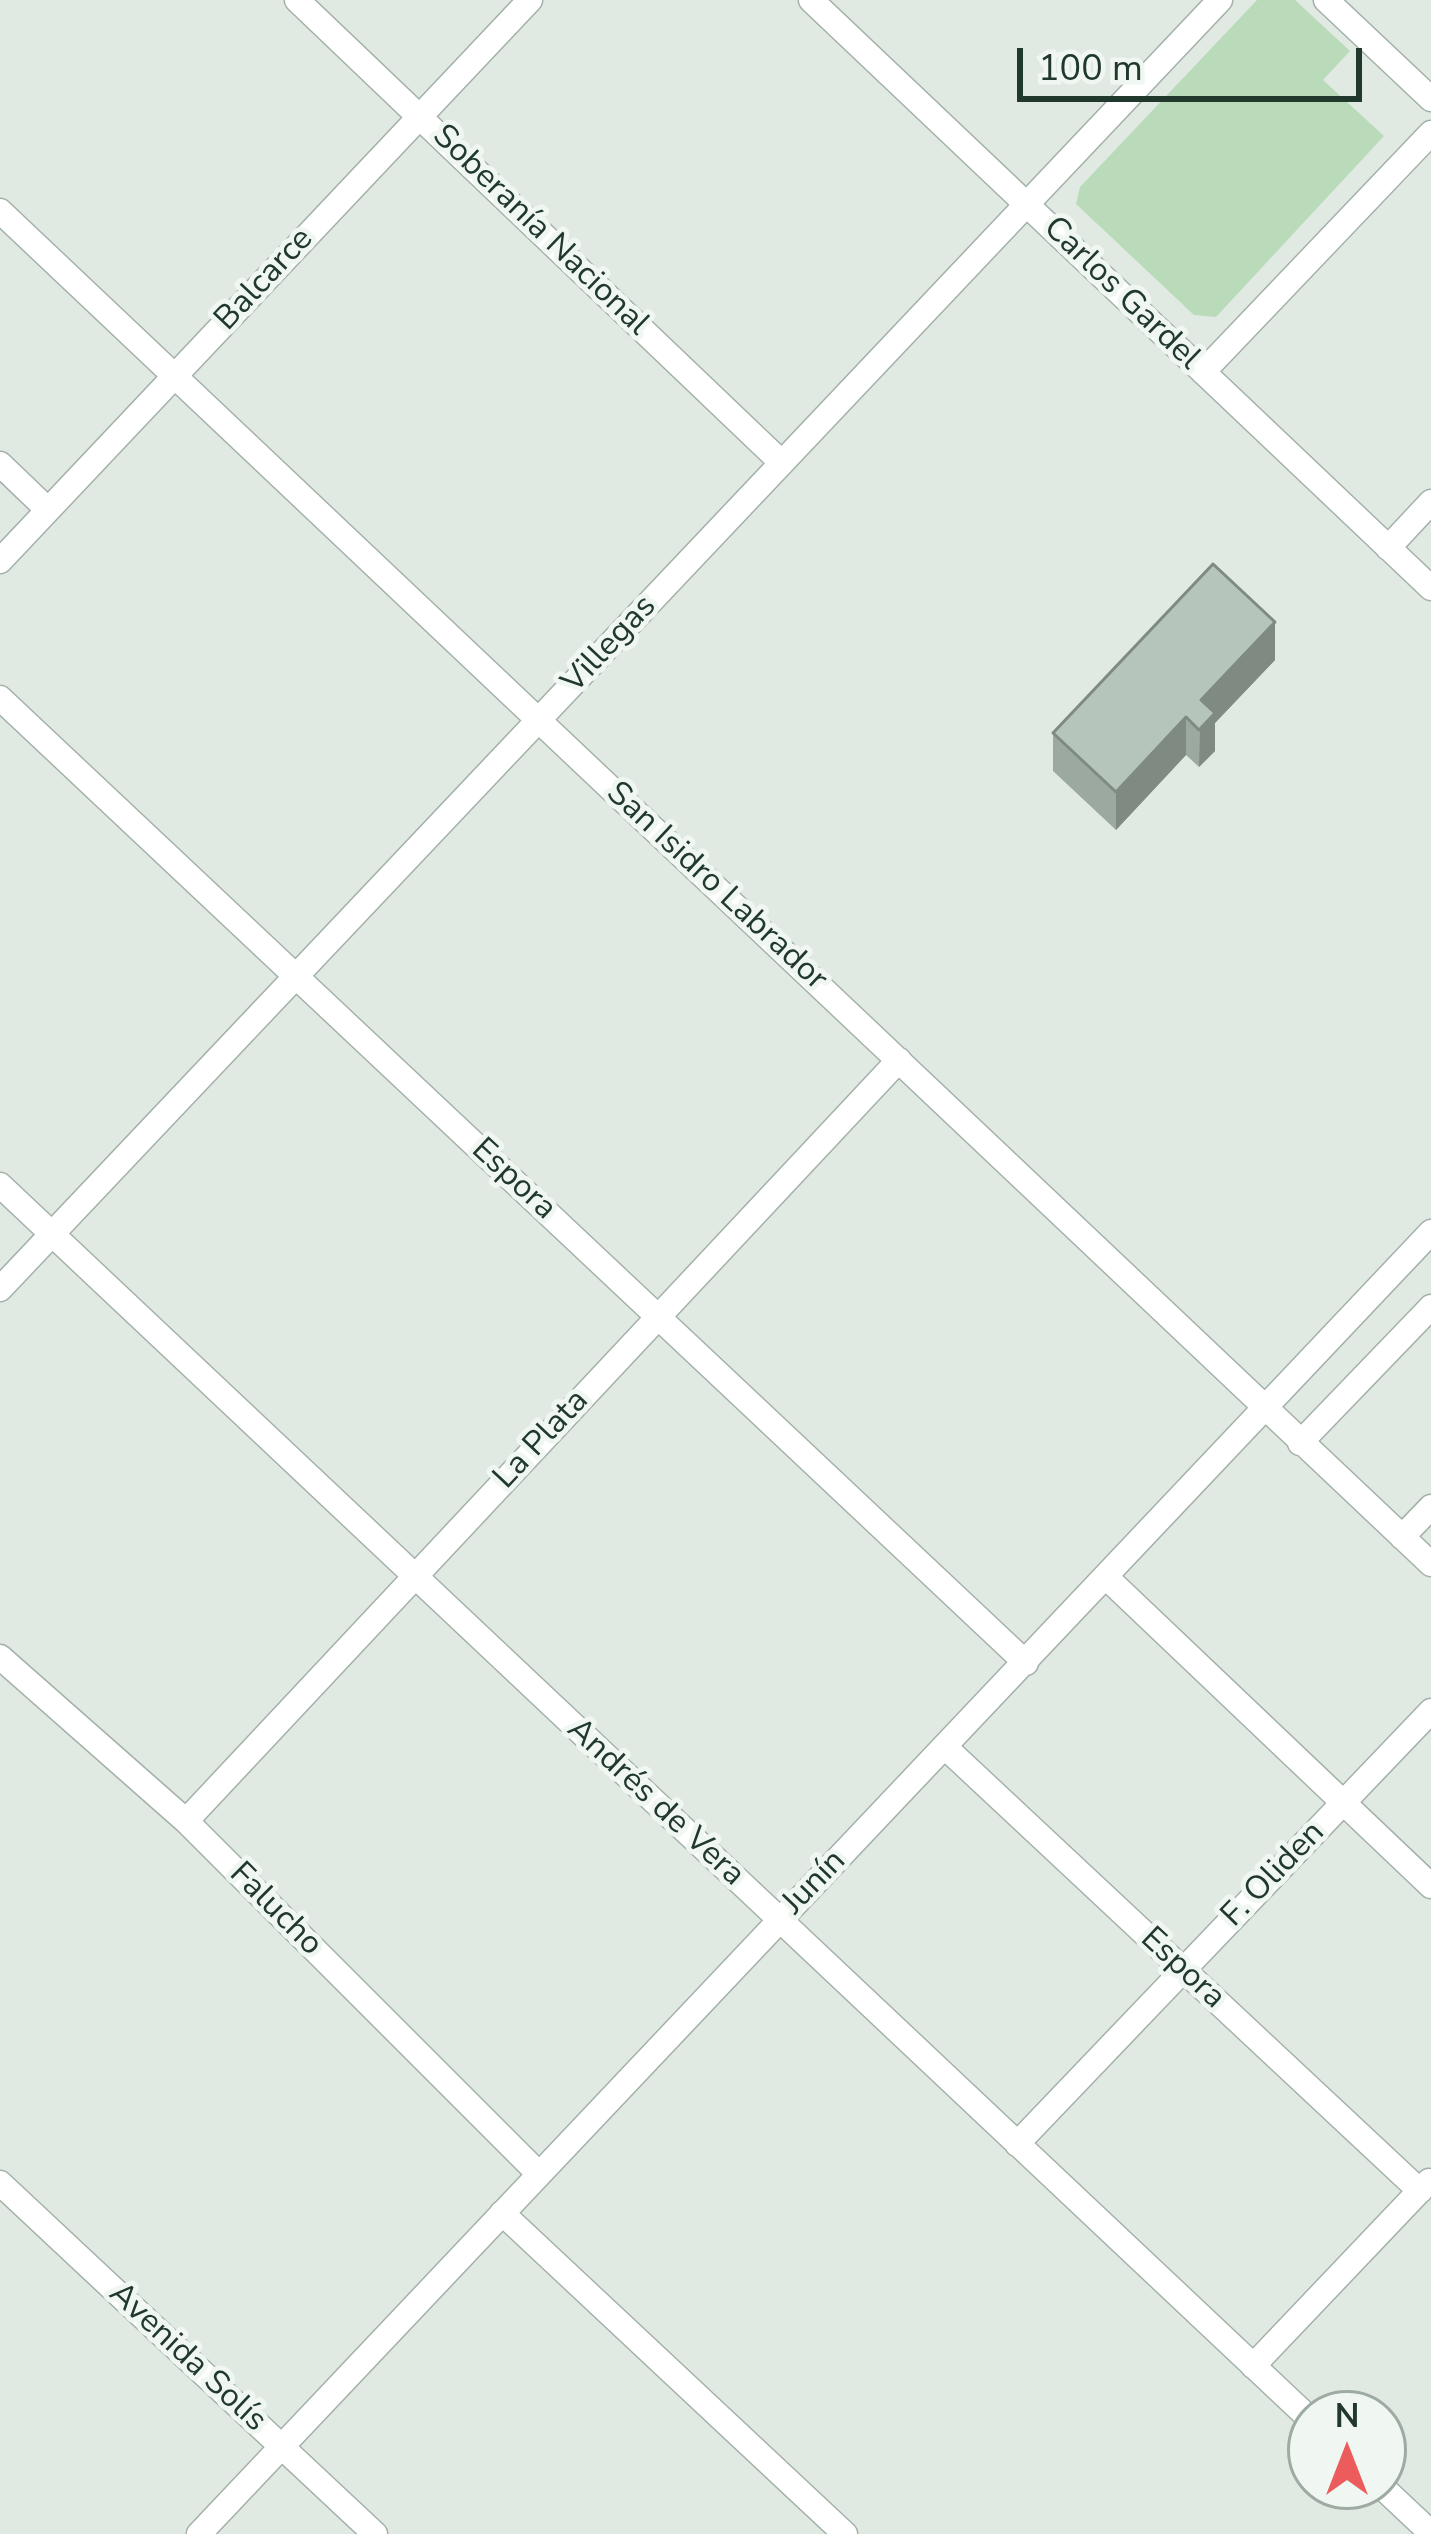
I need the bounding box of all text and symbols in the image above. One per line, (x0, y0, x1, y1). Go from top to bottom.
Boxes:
scale bar (1023, 24, 1368, 98)
text: 100 m (1038, 44, 1143, 93)
street label: Soberanía Nacional (423, 117, 657, 345)
street label: Carlos Gardel (1034, 209, 1208, 379)
street label: Balcarce (208, 220, 322, 340)
street label: Villegas (555, 588, 665, 702)
street label: San Isidro Labrador (597, 774, 835, 1000)
street label: Espora (462, 1131, 564, 1229)
street label: La Plata (486, 1382, 598, 1498)
street label: Andrés de Vera (558, 1711, 752, 1895)
street label: F. Oliden (1214, 1814, 1334, 1936)
street label: Junín (775, 1843, 855, 1923)
street label: Falucho (220, 1855, 330, 1965)
street label: Espora (1131, 1920, 1233, 2018)
street label: Avenida Solís (100, 2275, 274, 2441)
north arrow (1287, 2390, 1407, 2510)
text: N (1335, 2394, 1359, 2439)

